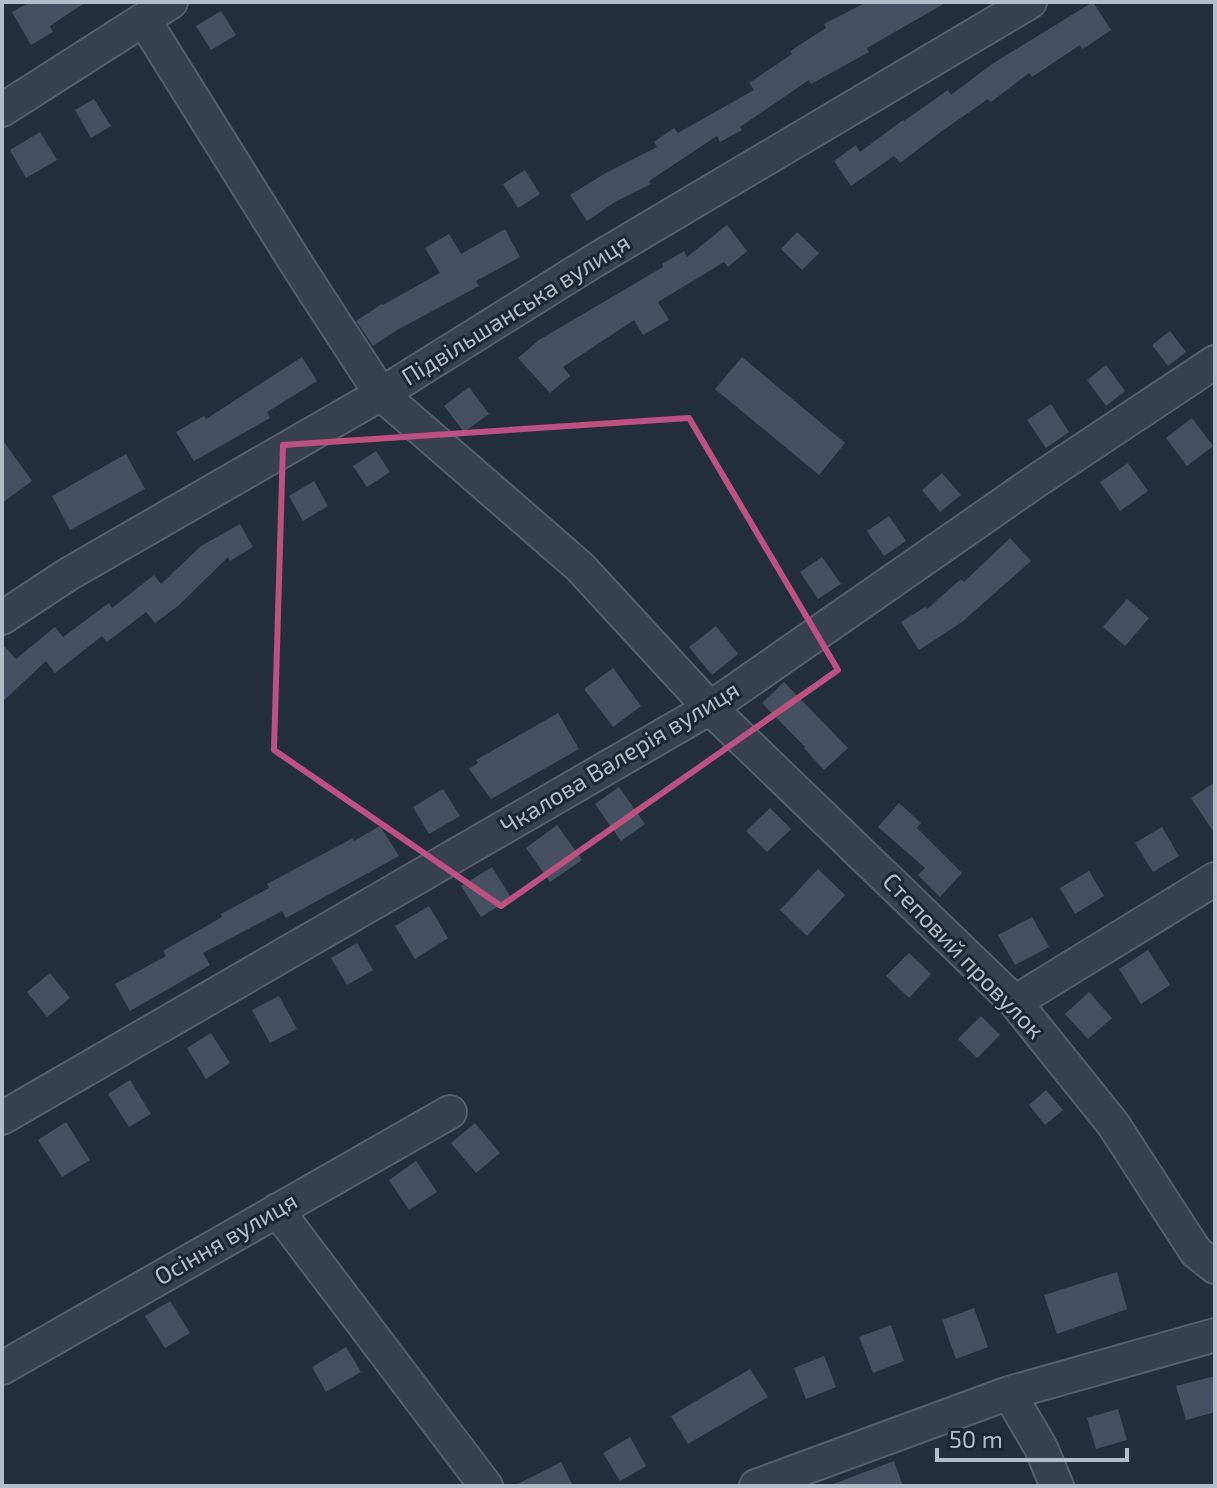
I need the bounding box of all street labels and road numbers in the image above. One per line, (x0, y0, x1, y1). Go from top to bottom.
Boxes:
street label: Підвільшанська вулиця (396, 227, 635, 392)
street label: Чкалова Валерія вулиця (495, 674, 744, 840)
street label: Степовий провулок (877, 866, 1051, 1045)
street label: Осіння вулиця (149, 1185, 302, 1291)

